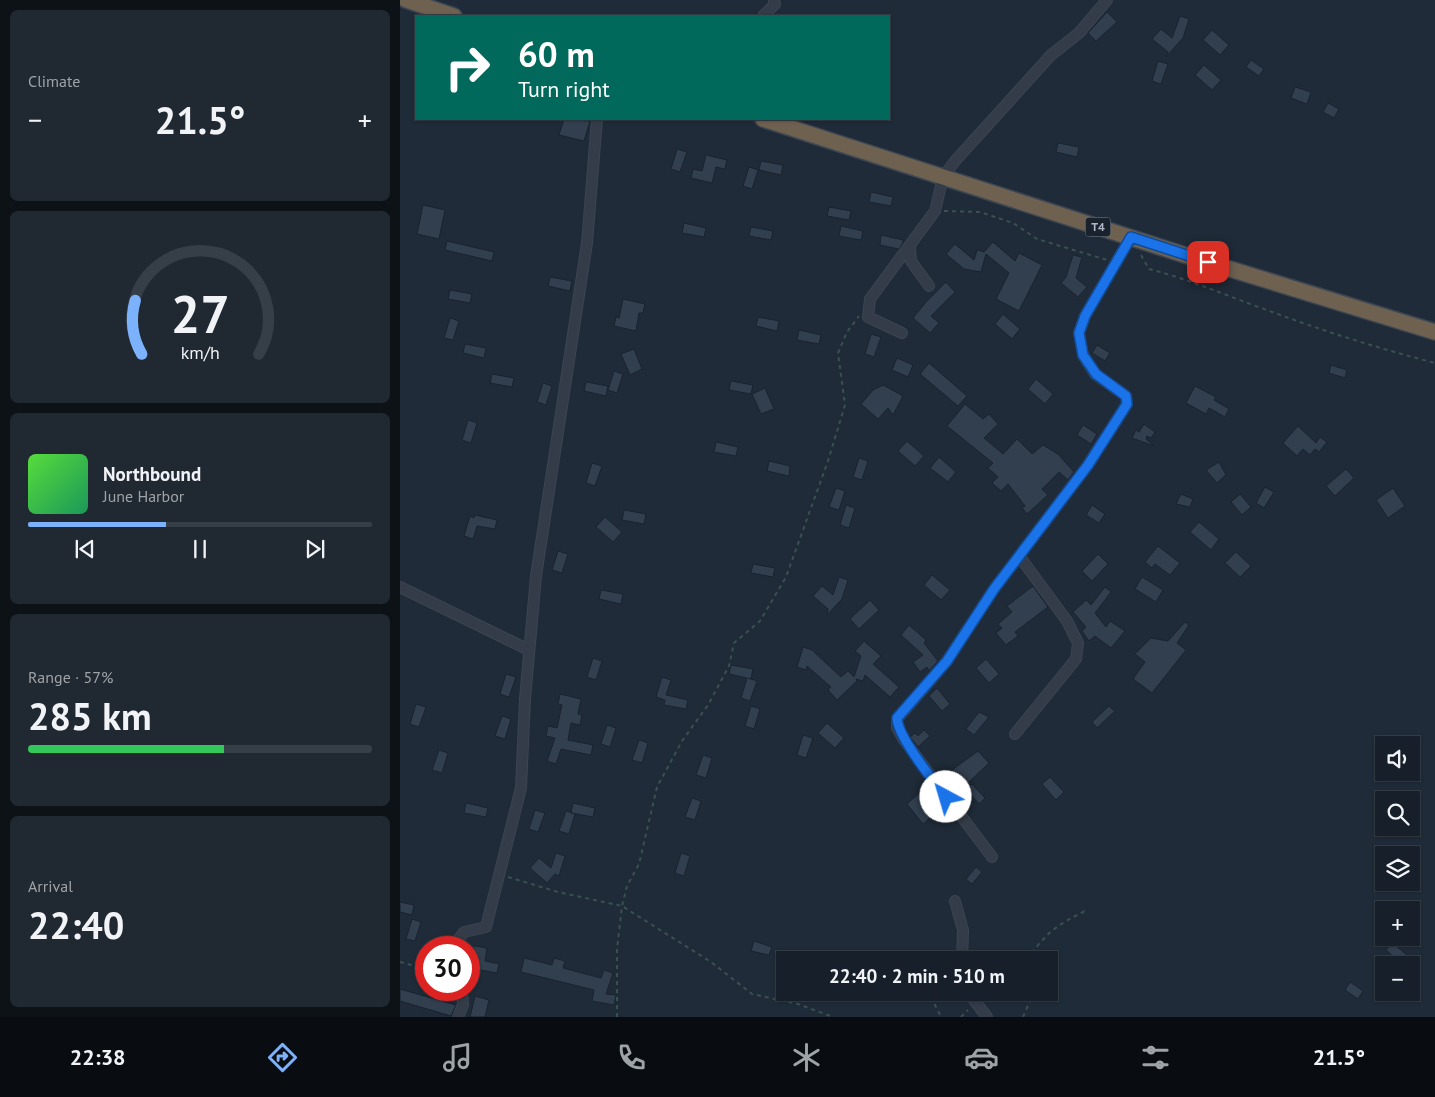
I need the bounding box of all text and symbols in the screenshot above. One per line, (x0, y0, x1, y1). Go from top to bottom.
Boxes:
text: 60 m (518, 31, 595, 77)
icon: right (435, 35, 500, 100)
text: Climate (28, 71, 80, 91)
text: Turn right (518, 75, 610, 103)
text: 21.5° (155, 95, 245, 144)
text: − (28, 101, 42, 138)
text: + (358, 101, 372, 138)
road number: T4 (1086, 218, 1110, 236)
pin (1187, 241, 1229, 283)
icon: arrive (1194, 248, 1222, 276)
text: 27 (171, 280, 229, 347)
text: km/h (180, 341, 220, 364)
text: Northbound (103, 462, 201, 486)
text: June Harbor (103, 486, 184, 506)
icon: previous (71, 535, 99, 563)
icon: pause (186, 535, 214, 563)
icon: next (301, 535, 329, 563)
text: Range · 57% (28, 667, 113, 687)
text: 285 km (28, 691, 152, 740)
map controls (1375, 736, 1420, 1001)
button: sound (1375, 736, 1420, 781)
position arrow (919, 770, 971, 822)
button: search (1375, 791, 1420, 836)
button: layers (1375, 846, 1420, 891)
text: Arrival (28, 876, 73, 896)
text: 22:40 (28, 900, 124, 949)
button: + (1375, 901, 1420, 946)
speed limit sign: 30 (415, 936, 480, 1001)
button: − (1375, 956, 1420, 1001)
text: 22:40 · 2 min · 510 m (829, 964, 1005, 988)
icon: directions (265, 1040, 300, 1075)
icon: music (440, 1040, 475, 1075)
icon: phone (614, 1040, 649, 1075)
icon: climate (789, 1040, 824, 1075)
icon: car (964, 1040, 999, 1075)
icon: filters (1138, 1040, 1173, 1075)
text: 22:38 (70, 1043, 126, 1071)
text: 21.5° (1313, 1043, 1365, 1071)

